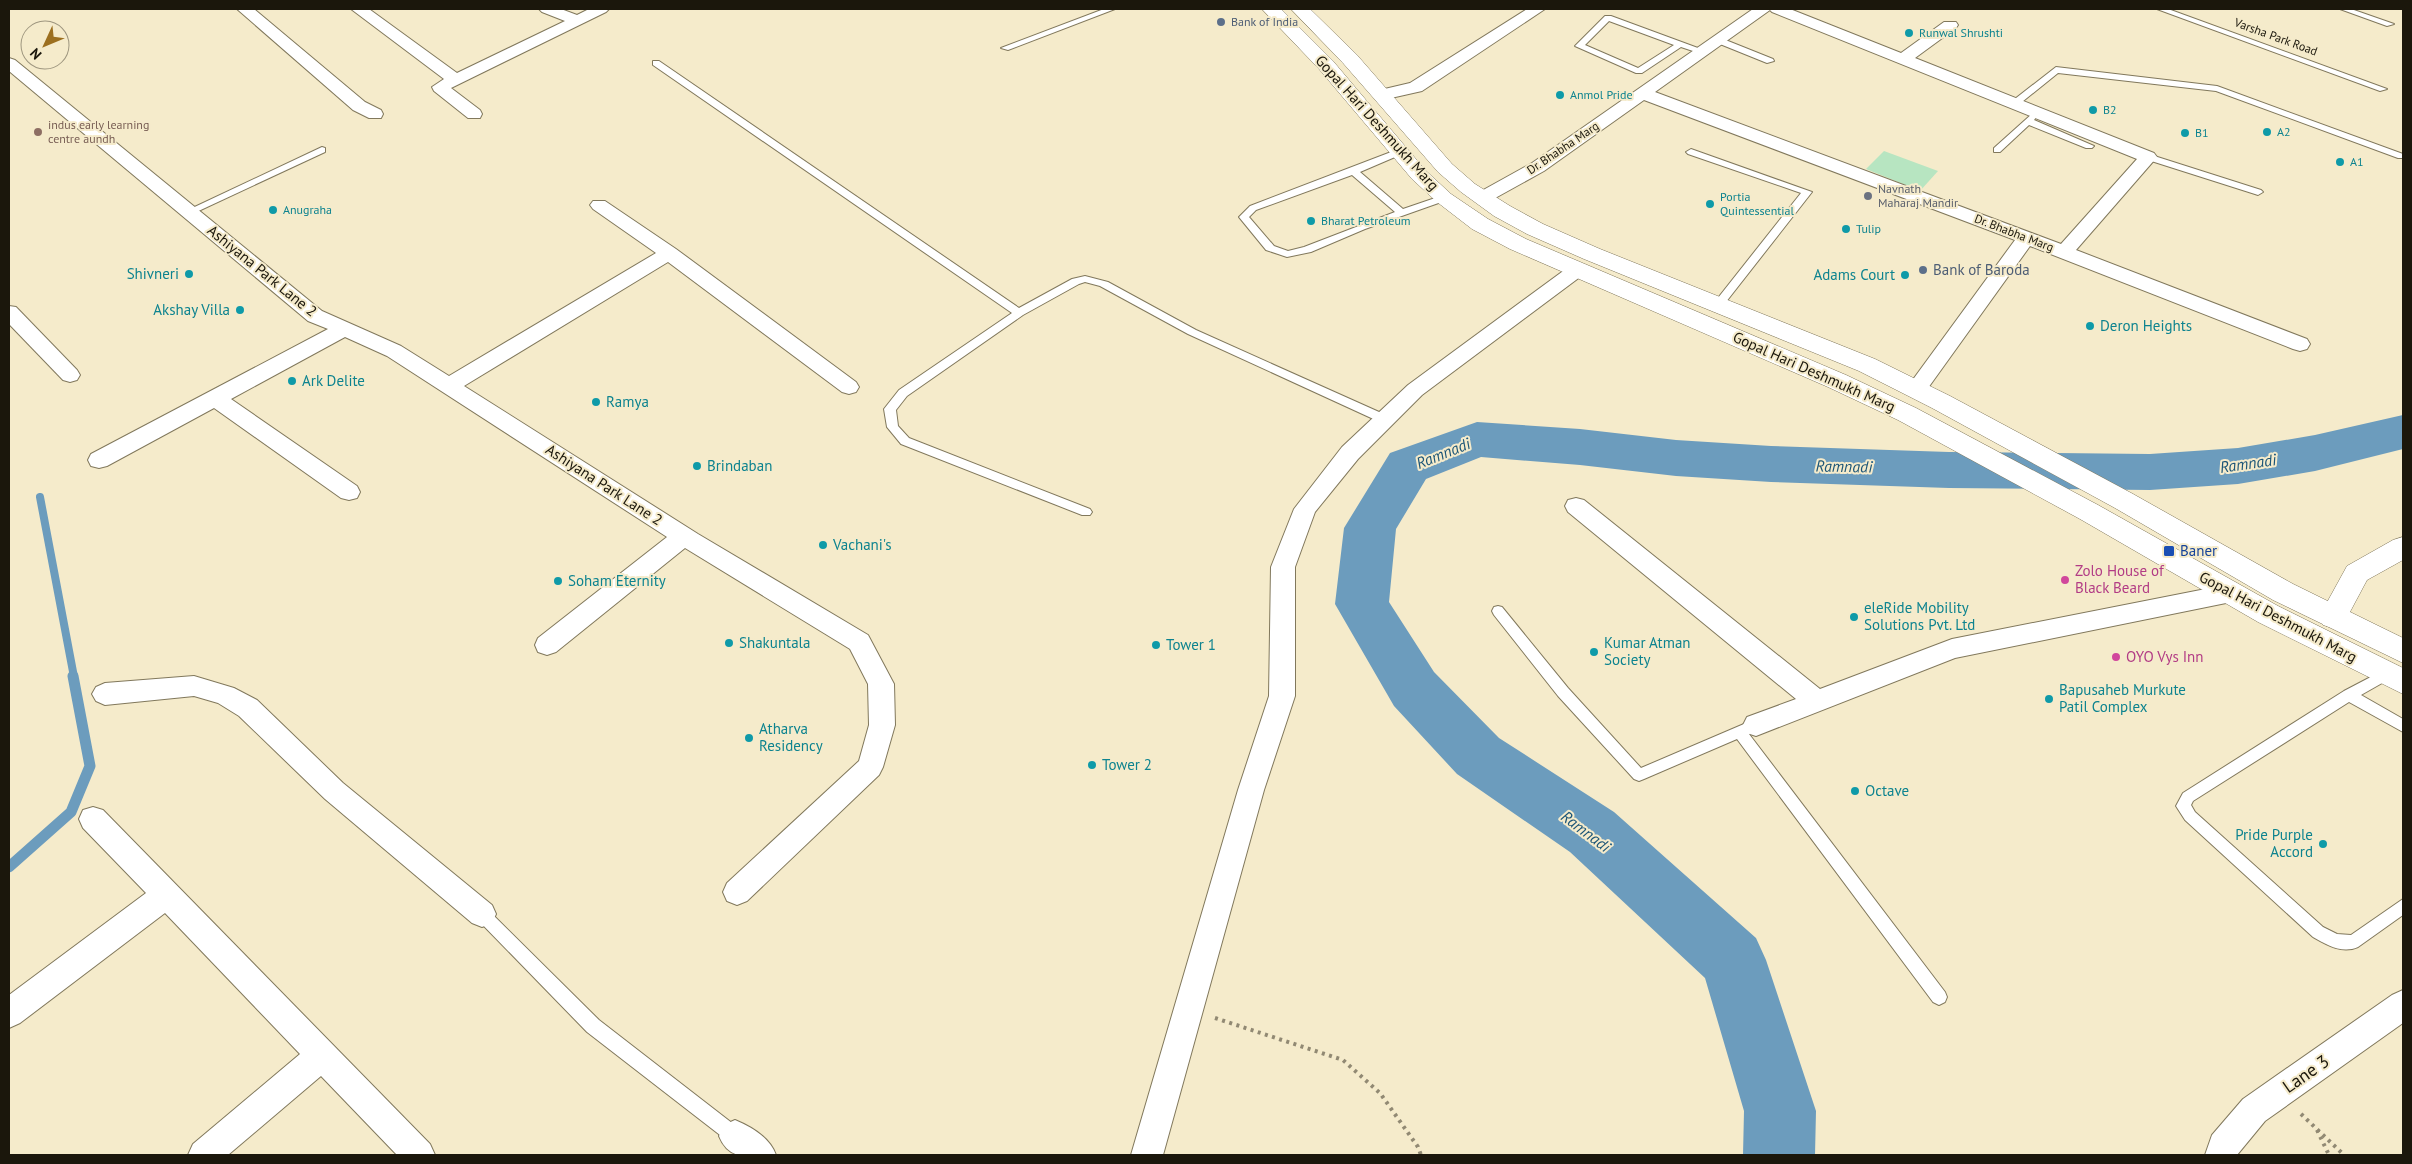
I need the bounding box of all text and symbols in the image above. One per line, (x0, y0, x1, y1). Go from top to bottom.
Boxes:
place label: Bank of India (1231, 14, 1298, 29)
street label: Varsha Park Road (2232, 14, 2320, 59)
marker: Bank of India (1215, 16, 1227, 28)
north arrow (20, 20, 70, 70)
place label: Runwal Shrushti (1919, 25, 2003, 40)
marker: Runwal Shrushti (1903, 27, 1915, 39)
text: N (26, 44, 45, 64)
street label: Gopal Hari Deshmukh Marg (1311, 51, 1443, 194)
place label: Anmol Pride (1570, 87, 1633, 102)
marker: Anmol Pride (1554, 89, 1566, 101)
place label: B2 (2103, 102, 2117, 117)
marker: B2 (2087, 104, 2099, 116)
place label: indus early learning centre aundh (48, 117, 149, 146)
street label: Dr. Bhabha Marg (1524, 118, 1602, 177)
place label: A2 (2277, 124, 2291, 139)
place label: B1 (2195, 125, 2209, 140)
marker: indus early learning centre aundh (32, 126, 44, 138)
marker: A2 (2261, 126, 2273, 138)
marker: B1 (2179, 127, 2191, 139)
place label: A1 (2350, 154, 2364, 169)
marker: A1 (2334, 156, 2346, 168)
place label: Navnath Maharaj Mandir (1878, 181, 1958, 210)
place label: Portia Quintessential (1720, 189, 1794, 218)
marker: Navnath Maharaj Mandir (1862, 190, 1874, 202)
marker: Portia Quintessential (1704, 198, 1716, 210)
place label: Anugraha (283, 202, 332, 217)
marker: Anugraha (267, 204, 279, 216)
street label: Dr. Bhabha Marg (1972, 211, 2056, 255)
place label: Bharat Petroleum (1321, 213, 1411, 228)
marker: Bharat Petroleum (1305, 215, 1317, 227)
street label: Ashiyana Park Lane 2 (204, 221, 321, 321)
place label: Tulip (1856, 221, 1881, 236)
marker: Tulip (1840, 223, 1852, 235)
place label: Bank of Baroda (1933, 260, 2030, 279)
place label: Shivneri (127, 264, 179, 283)
marker: Bank of Baroda (1917, 264, 1929, 276)
place label: Adams Court (1813, 265, 1895, 284)
marker: Shivneri (183, 268, 195, 280)
marker: Adams Court (1899, 269, 1911, 281)
place label: Akshay Villa (153, 300, 230, 319)
marker: Akshay Villa (234, 304, 246, 316)
place label: Deron Heights (2100, 316, 2192, 335)
marker: Deron Heights (2084, 320, 2096, 332)
street label: Gopal Hari Deshmukh Marg (1730, 327, 1898, 416)
place label: Ark Delite (302, 371, 365, 390)
marker: Ark Delite (286, 375, 298, 387)
place label: Ramya (606, 392, 649, 411)
marker: Ramya (590, 396, 602, 408)
water label: Ramnadi (1413, 433, 1474, 473)
street label: Ashiyana Park Lane 2 (542, 440, 666, 529)
water label: Ramnadi (2218, 449, 2278, 477)
place label: Brindaban (707, 456, 772, 475)
water label: Ramnadi (1815, 456, 1873, 477)
marker: Brindaban (691, 460, 703, 472)
place label: Vachani's (832, 535, 892, 554)
marker: Vachani's (817, 539, 829, 551)
place label: Baner (2180, 541, 2217, 560)
marker: Baner (2162, 544, 2176, 558)
place label: Zolo House of Black Beard (2075, 561, 2165, 597)
street label: Gopal Hari Deshmukh Marg (2196, 567, 2360, 666)
place label: Soham Eternity (568, 571, 666, 590)
marker: Zolo House of Black Beard (2059, 574, 2071, 586)
marker: Soham Eternity (552, 575, 564, 587)
place label: eleRide Mobility Solutions Pvt. Ltd (1864, 598, 1975, 634)
marker: eleRide Mobility Solutions Pvt. Ltd (1848, 611, 1860, 623)
place label: Shakuntala (739, 633, 810, 652)
place label: Kumar Atman Society (1604, 633, 1691, 669)
place label: Tower 1 (1166, 635, 1216, 654)
marker: Shakuntala (723, 637, 735, 649)
marker: Tower 1 (1150, 639, 1162, 651)
marker: Kumar Atman Society (1588, 646, 1600, 658)
place label: OYO Vys Inn (2126, 647, 2204, 666)
marker: OYO Vys Inn (2110, 651, 2122, 663)
place label: Bapusaheb Murkute Patil Complex (2059, 680, 2186, 716)
marker: Bapusaheb Murkute Patil Complex (2043, 693, 2055, 705)
place label: Atharva Residency (759, 719, 823, 755)
marker: Atharva Residency (743, 732, 755, 744)
place label: Tower 2 (1102, 755, 1152, 774)
marker: Tower 2 (1086, 759, 1098, 771)
place label: Octave (1865, 781, 1909, 800)
marker: Octave (1849, 785, 1861, 797)
water label: Ramnadi (1557, 806, 1615, 857)
place label: Pride Purple Accord (2235, 825, 2313, 861)
marker: Pride Purple Accord (2317, 838, 2329, 850)
street label: Lane 3 (2278, 1049, 2333, 1098)

